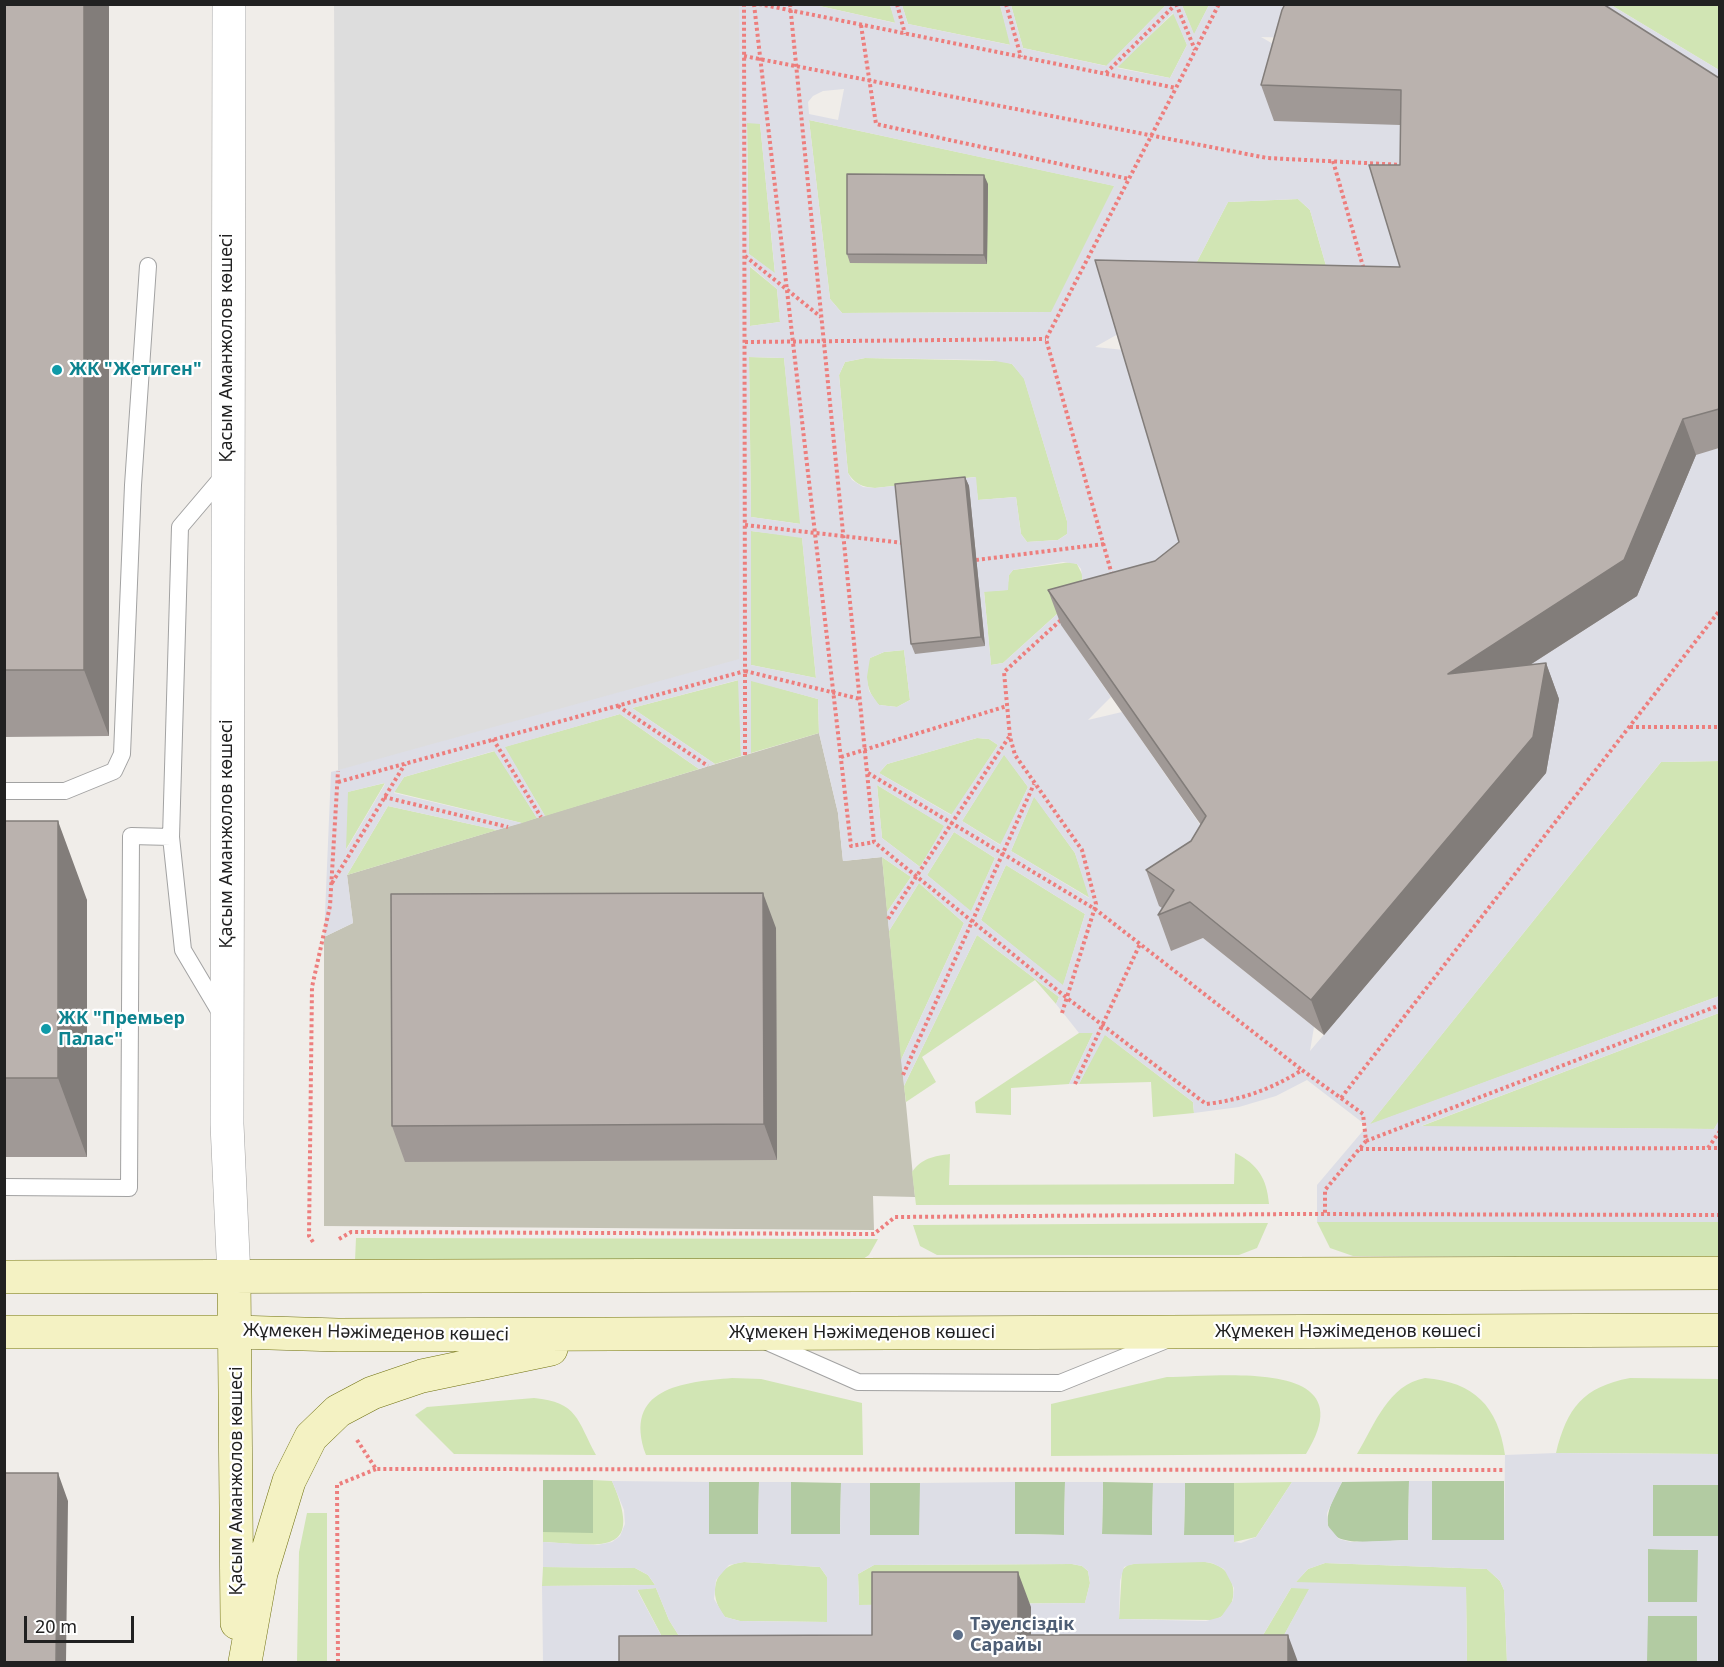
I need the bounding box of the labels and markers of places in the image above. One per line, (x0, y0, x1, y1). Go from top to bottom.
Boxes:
place label: ЖК "Жетиген" (69, 359, 202, 381)
marker: ЖК "Жетиген" (50, 363, 64, 377)
place label: ЖК "Премьер Палас" (58, 1008, 185, 1050)
marker: ЖК "Премьер Палас" (39, 1022, 53, 1036)
place label: Тәуелсіздік Сарайы (970, 1614, 1074, 1656)
marker: Тәуелсіздік Сарайы (951, 1628, 965, 1642)

